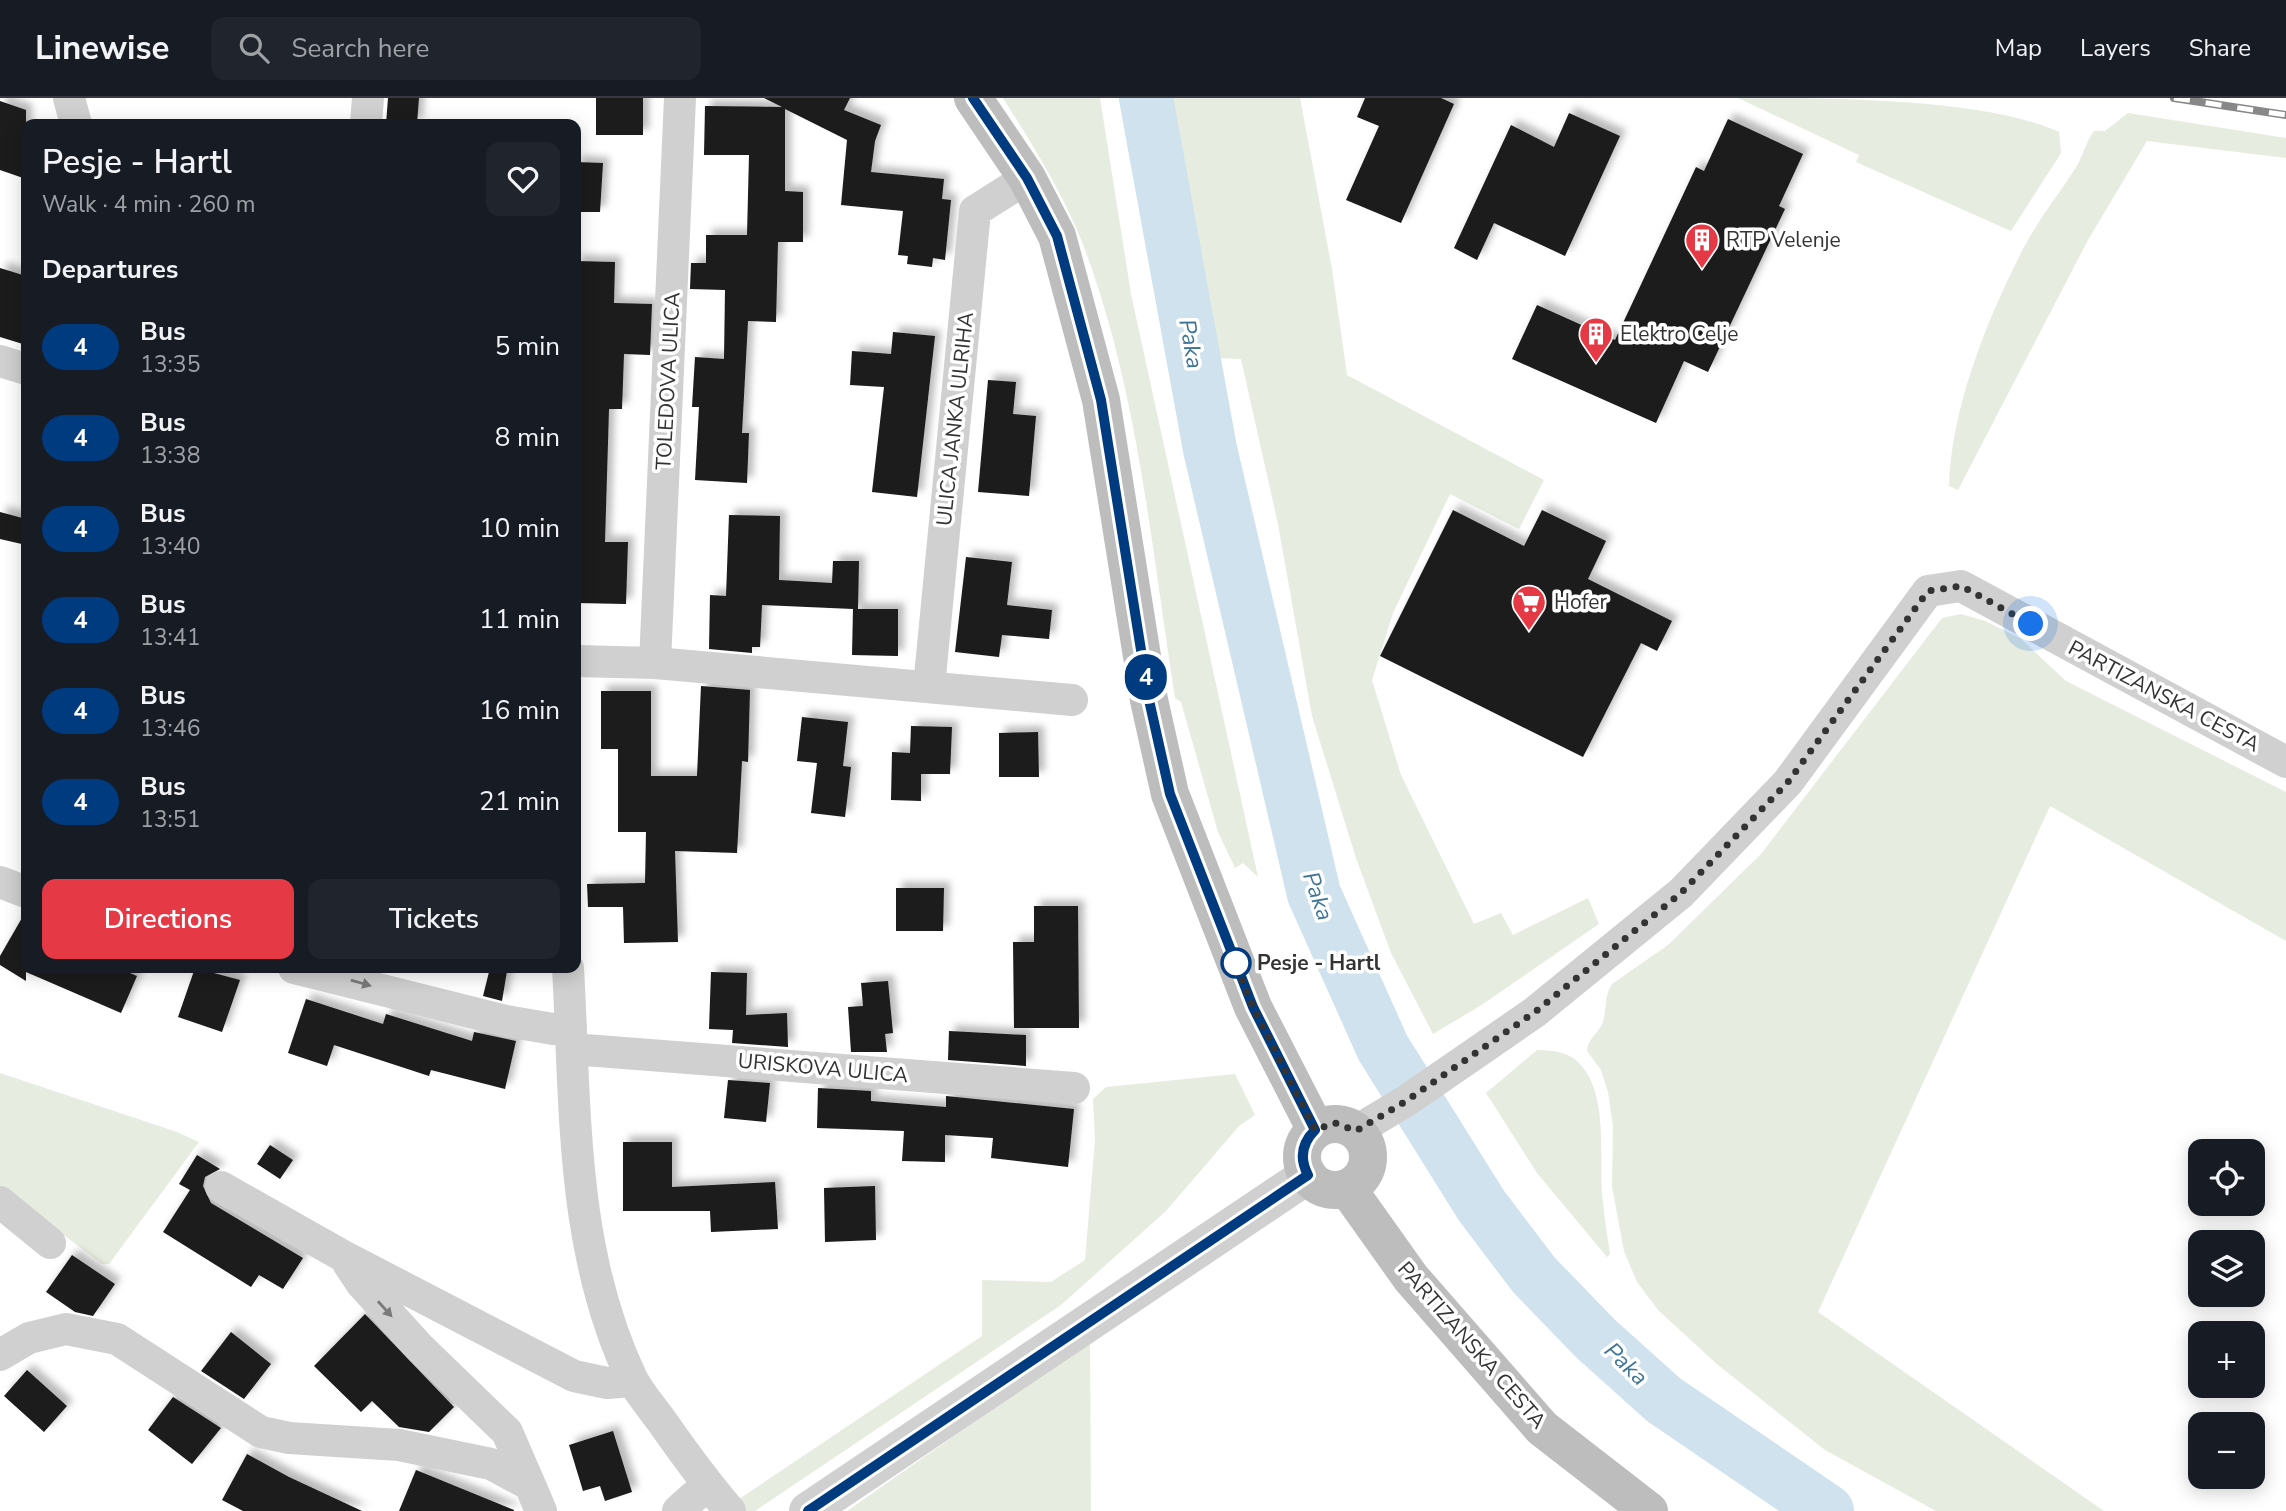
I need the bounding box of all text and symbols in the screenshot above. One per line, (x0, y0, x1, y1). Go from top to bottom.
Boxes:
search box (211, 17, 701, 80)
text: Linewise (35, 26, 169, 71)
icon: search (235, 29, 273, 67)
text: Search here (291, 31, 429, 66)
text: Map (1995, 32, 2042, 64)
text: Layers (2080, 32, 2151, 64)
text: Share (2189, 32, 2251, 64)
text: Pesje - Hartl (42, 140, 232, 185)
button: heart (486, 142, 560, 216)
text: Walk · 4 min · 260 m (42, 189, 255, 220)
building icon: RTP Velenje (1683, 221, 1721, 270)
place label: RTP Velenje (1726, 226, 1841, 254)
text: Departures (42, 252, 178, 287)
street label: TOLEDOVA ULICA (649, 291, 687, 471)
street label: ULICA JANKA ULRIHA (930, 311, 980, 527)
text: Bus (140, 314, 186, 349)
building icon: Elektro Celje (1577, 315, 1615, 364)
water label: Paka (1171, 317, 1211, 371)
place label: Elektro Celje (1620, 320, 1739, 348)
text: 5 min (495, 329, 560, 364)
text: 4 (73, 331, 88, 363)
text: 13:35 (140, 349, 200, 380)
text: Bus (140, 405, 186, 440)
text: 8 min (495, 420, 560, 455)
text: 4 (73, 422, 88, 454)
text: 13:38 (140, 440, 200, 471)
text: Bus (140, 496, 186, 531)
text: 10 min (479, 511, 560, 546)
text: 4 (73, 513, 88, 545)
text: 13:40 (140, 531, 200, 562)
supermarket icon: Hofer (1510, 583, 1548, 632)
text: Bus (140, 587, 186, 622)
place label: Hofer (1554, 588, 1607, 616)
text: 11 min (479, 602, 560, 637)
text: 4 (73, 604, 88, 636)
your location (2013, 606, 2048, 641)
text: 13:41 (140, 622, 200, 653)
street label: PARTIZANSKA CESTA (2063, 634, 2265, 758)
line badge: 4 (1123, 654, 1169, 700)
text: 4 (1139, 661, 1153, 693)
text: Bus (140, 678, 186, 713)
text: 16 min (479, 693, 560, 728)
text: 4 (73, 695, 88, 727)
text: 13:46 (140, 713, 200, 744)
text: Bus (140, 769, 186, 804)
text: 21 min (479, 784, 560, 819)
text: 4 (73, 786, 88, 818)
text: 13:51 (140, 804, 200, 835)
water label: Paka (1295, 867, 1341, 925)
button: Directions (42, 879, 294, 959)
button: Tickets (308, 879, 560, 959)
marker: Pesje - Hartl (1221, 948, 1251, 978)
place label: Pesje - Hartl (1257, 949, 1381, 977)
one-way arrow (350, 978, 372, 989)
street label: URISKOVA ULICA (737, 1047, 909, 1089)
map controls (2188, 1139, 2265, 1489)
button: locate (2188, 1139, 2265, 1216)
button: layers (2188, 1230, 2265, 1307)
street label: PARTIZANSKA CESTA (1392, 1255, 1552, 1435)
one-way arrow (377, 1301, 392, 1318)
button: + (2188, 1321, 2265, 1398)
water label: Paka (1597, 1336, 1655, 1392)
button: − (2188, 1412, 2265, 1489)

